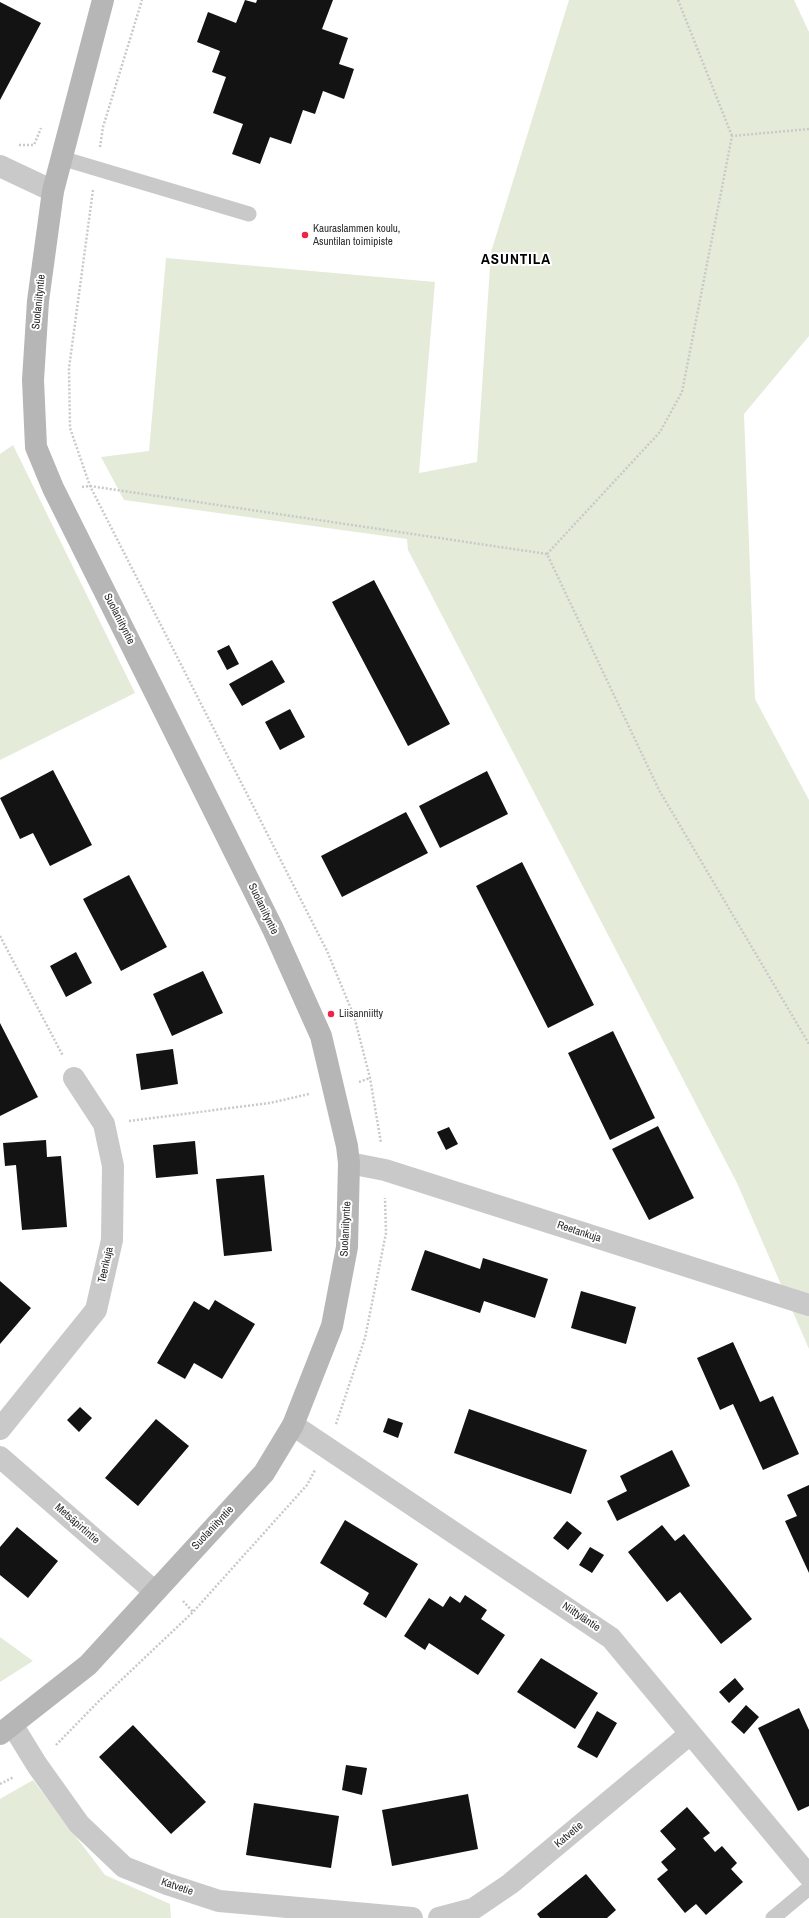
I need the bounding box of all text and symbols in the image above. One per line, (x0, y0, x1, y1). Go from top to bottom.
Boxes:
place label: Kauraslammen koulu, Asuntilan toimipiste (313, 222, 400, 248)
marker: Kauraslammen koulu, Asuntilan toimipiste (300, 230, 310, 240)
district label: ASUNTILA (481, 251, 551, 269)
street label: Suolaniityntie (30, 274, 48, 330)
street label: Suolaniityntie (101, 591, 137, 647)
street label: Suolaniityntie (245, 881, 281, 937)
place label: Liisanniitty (339, 1007, 383, 1021)
marker: Liisanniitty (326, 1009, 336, 1019)
street label: Suolaniityntie (338, 1201, 354, 1257)
street label: Reetankuja (555, 1219, 603, 1245)
street label: Teerikuja (95, 1246, 117, 1284)
street label: Metsäpirtintie (52, 1501, 102, 1547)
street label: Suolaniityntie (189, 1503, 237, 1553)
street label: Niittyläntie (559, 1599, 603, 1635)
street label: Katvetie (552, 1819, 586, 1851)
street label: Katvetie (159, 1875, 195, 1899)

